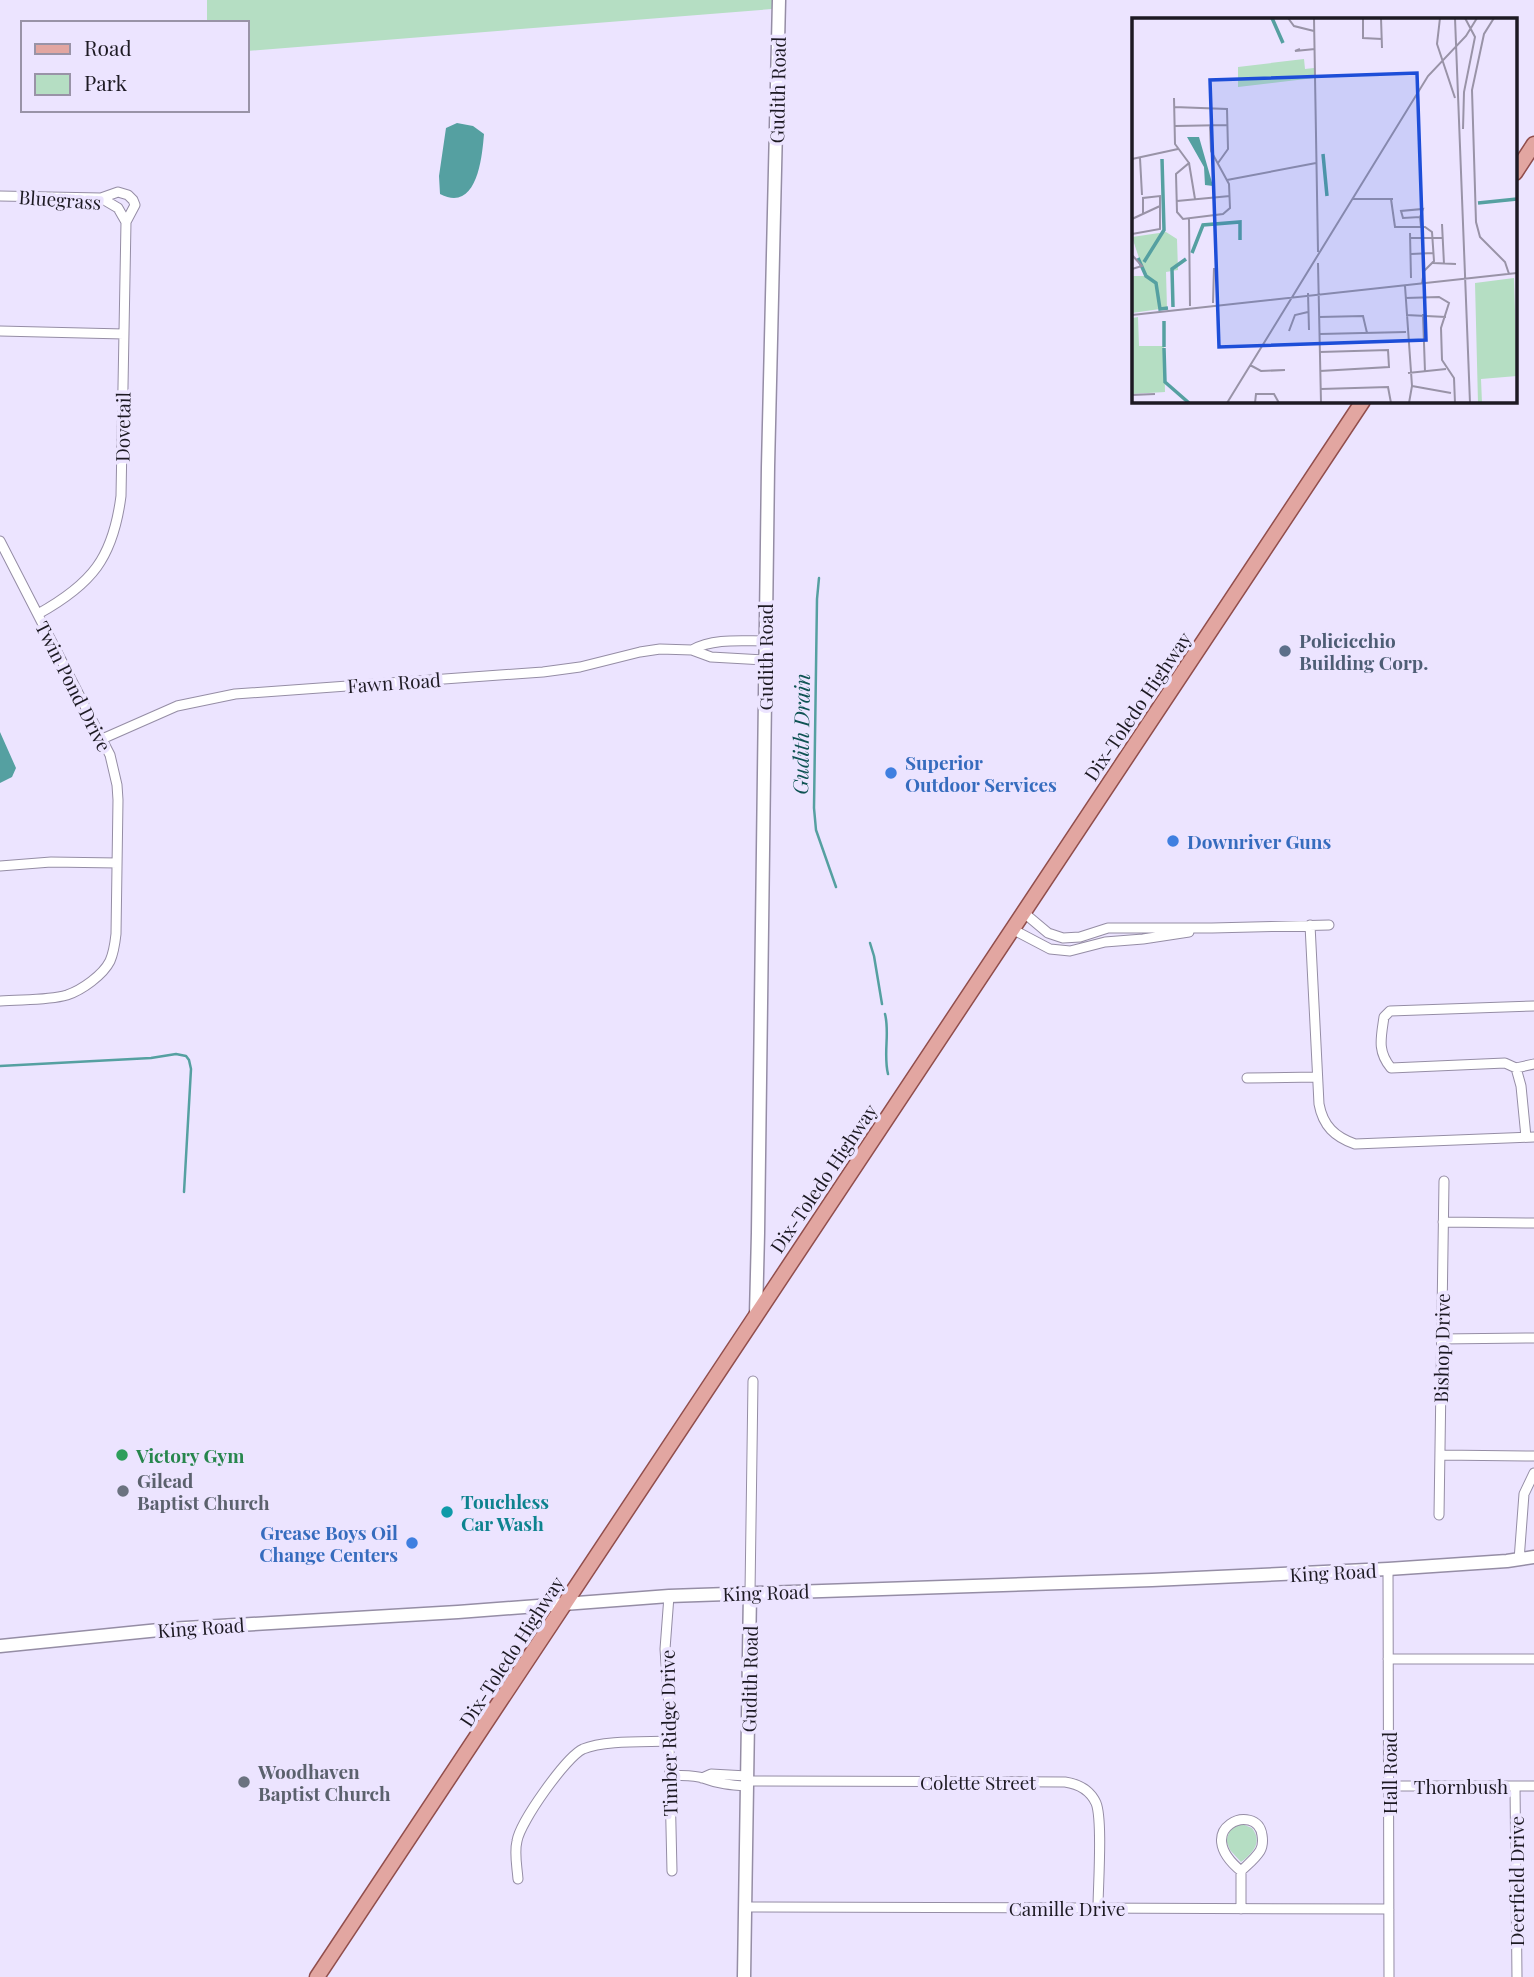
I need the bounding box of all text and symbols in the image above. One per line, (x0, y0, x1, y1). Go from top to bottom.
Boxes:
inset map (1132, 18, 1516, 402)
legend (21, 21, 248, 112)
text: Road (84, 33, 132, 61)
street label: Gudith Road (763, 36, 791, 144)
text: Park (84, 68, 128, 96)
street label: Bluegrass (18, 183, 102, 215)
street label: Dovetail (108, 391, 136, 462)
street label: Gudith Road (752, 604, 778, 710)
street label: Twin Pond Drive (30, 616, 118, 756)
street label: Dix-Toledo Highway (1077, 626, 1197, 786)
place label: Policicchio Building Corp. (1299, 627, 1428, 675)
marker: Policicchio Building Corp. (1277, 643, 1293, 659)
street label: Fawn Road (346, 666, 442, 698)
water label: Gudith Drain (785, 673, 815, 795)
place label: Superior Outdoor Services (905, 749, 1057, 797)
marker: Superior Outdoor Services (883, 765, 899, 781)
place label: Downriver Guns (1187, 828, 1332, 854)
marker: Downriver Guns (1165, 833, 1181, 849)
street label: Dix-Toledo Highway (763, 1098, 883, 1258)
street label: Bishop Drive (1427, 1293, 1455, 1403)
place label: Victory Gym (135, 1442, 244, 1468)
marker: Victory Gym (114, 1447, 130, 1463)
place label: Gilead Baptist Church (137, 1467, 270, 1515)
marker: Gilead Baptist Church (115, 1483, 131, 1499)
place label: Touchless Car Wash (461, 1488, 549, 1536)
marker: Touchless Car Wash (439, 1504, 455, 1520)
place label: Grease Boys Oil Change Centers (259, 1519, 398, 1567)
marker: Grease Boys Oil Change Centers (404, 1535, 420, 1551)
street label: King Road (1289, 1557, 1377, 1587)
street label: Dix-Toledo Highway (453, 1570, 570, 1731)
street label: King Road (722, 1577, 810, 1607)
street label: King Road (157, 1611, 245, 1643)
street label: Gudith Road (735, 1625, 763, 1733)
street label: Timber Ridge Drive (654, 1649, 682, 1817)
street label: Hall Road (1376, 1732, 1402, 1814)
place label: Woodhaven Baptist Church (257, 1758, 391, 1806)
street label: Colette Street (920, 1769, 1036, 1795)
street label: Thornbush (1414, 1773, 1508, 1799)
marker: Woodhaven Baptist Church (236, 1774, 252, 1790)
street label: Deerfield Drive (1503, 1816, 1529, 1946)
street label: Camille Drive (1009, 1895, 1125, 1921)

